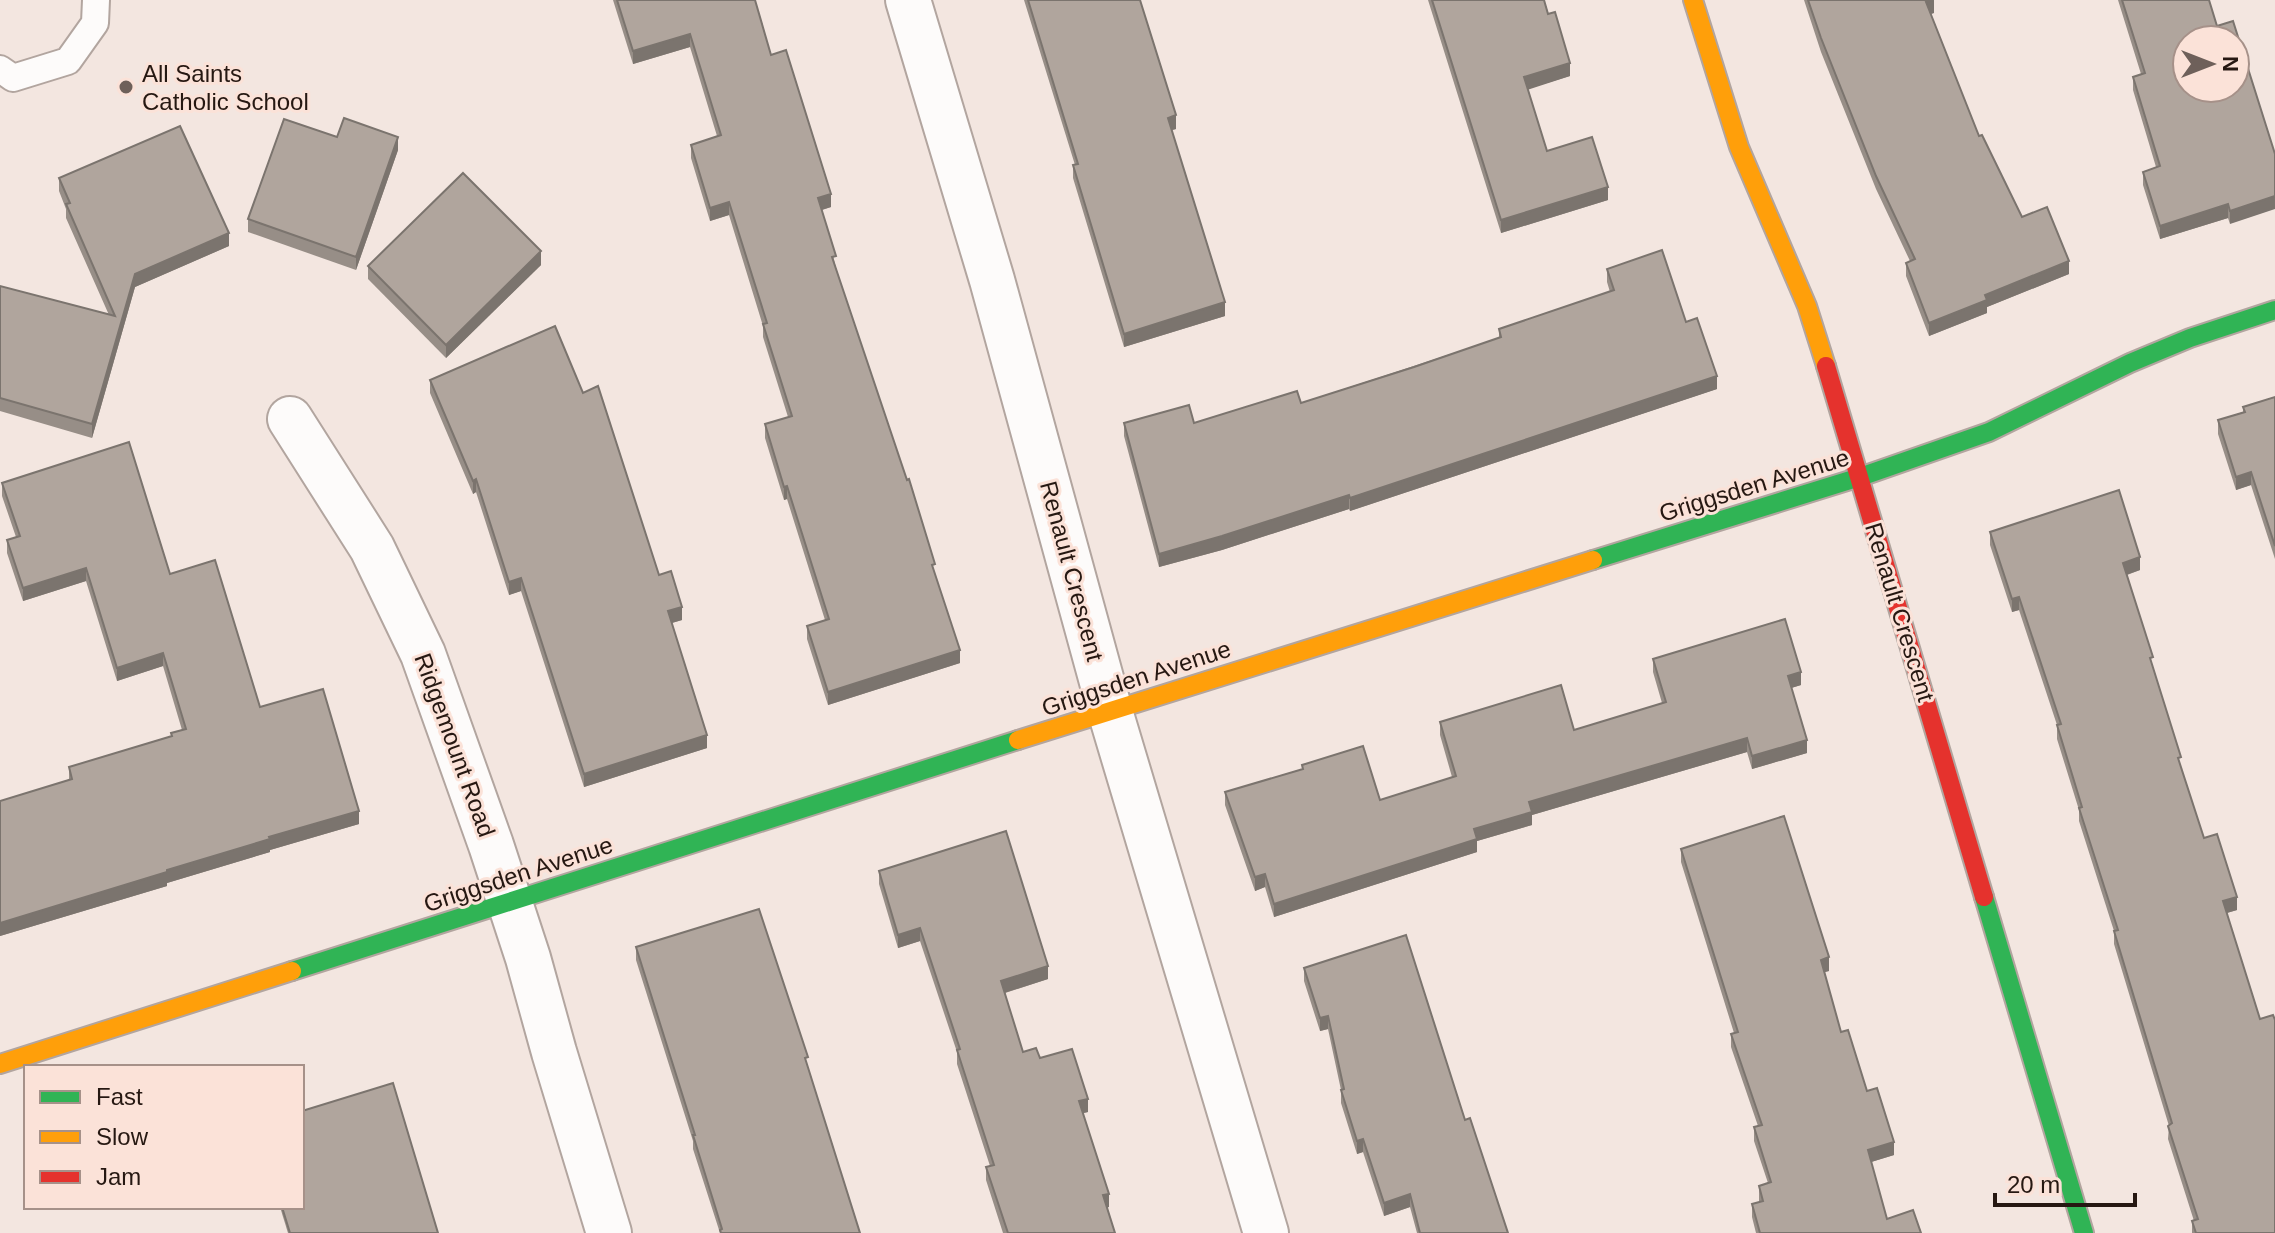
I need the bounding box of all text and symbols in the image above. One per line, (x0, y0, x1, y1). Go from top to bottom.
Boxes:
north arrow (2171, 24, 2251, 104)
text: N (2218, 56, 2243, 72)
place label: All Saints Catholic School (142, 60, 309, 115)
marker: All Saints Catholic School (117, 78, 135, 96)
street label: Griggsden Avenue (1656, 443, 1852, 527)
street label: Renault Crescent (1035, 478, 1109, 664)
street label: Renault Crescent (1860, 519, 1940, 705)
street label: Griggsden Avenue (1038, 635, 1234, 721)
street label: Ridgemount Road (409, 649, 501, 841)
street label: Griggsden Avenue (420, 831, 616, 917)
legend (24, 1065, 304, 1209)
text: Fast (96, 1083, 143, 1110)
text: Slow (96, 1123, 149, 1150)
scale bar (1995, 1157, 2135, 1207)
text: Jam (96, 1163, 141, 1190)
text: 20 m (2007, 1171, 2060, 1198)

